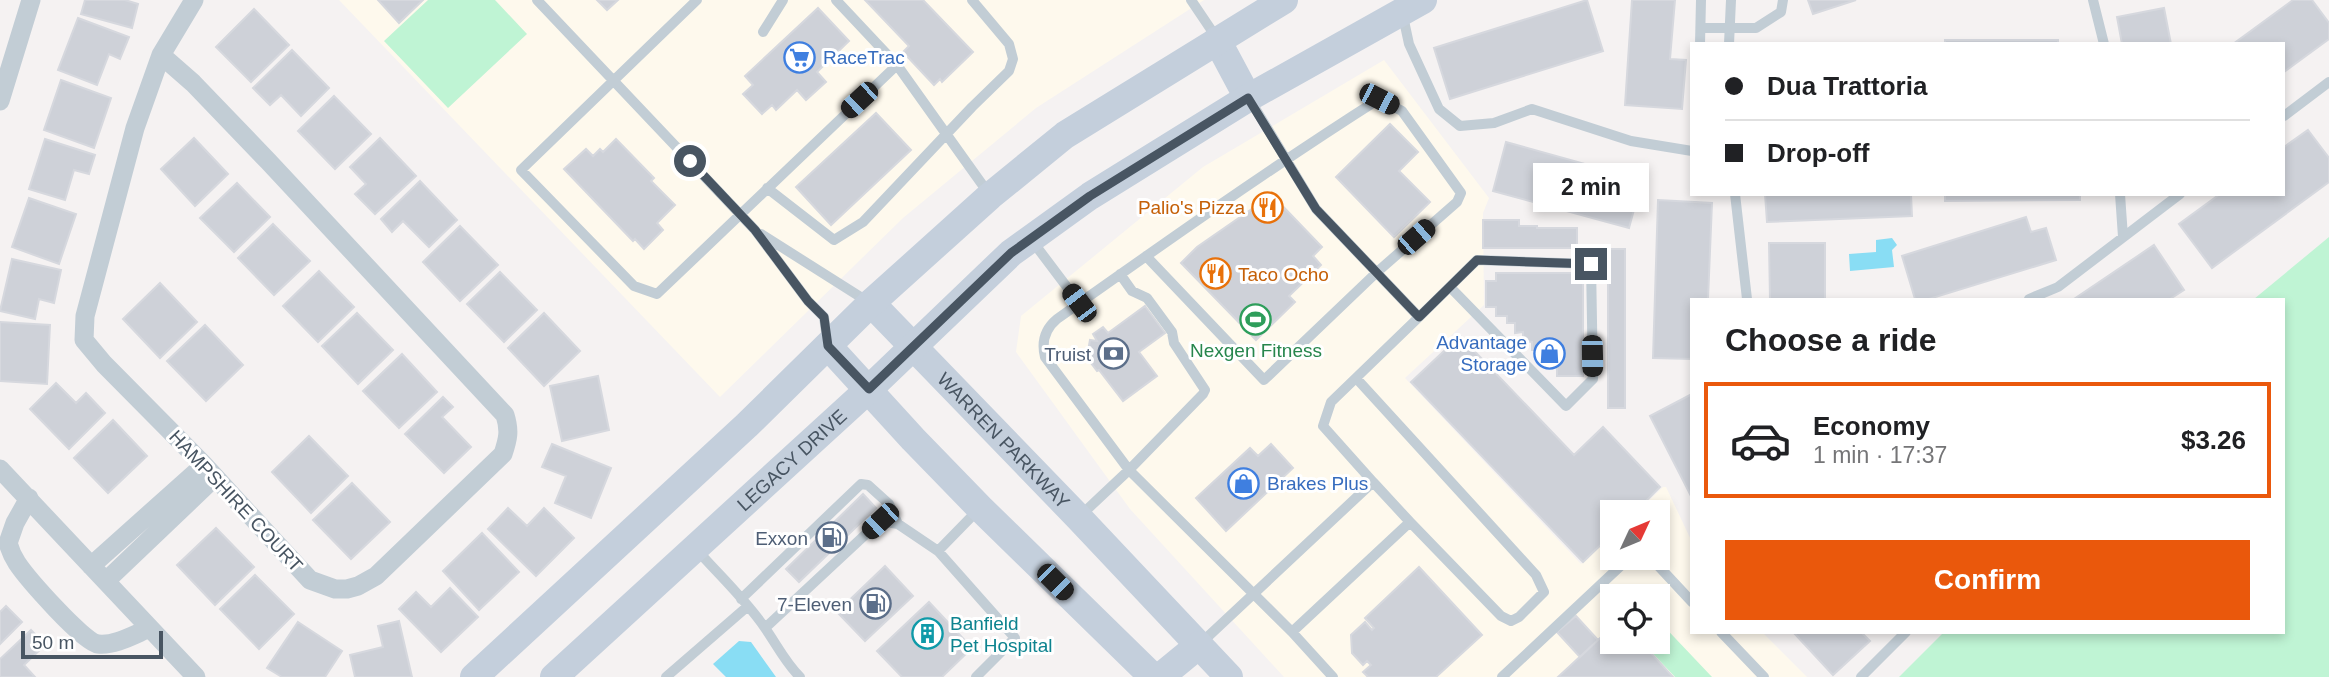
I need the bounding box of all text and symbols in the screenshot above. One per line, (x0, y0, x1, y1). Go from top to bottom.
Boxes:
supermarket icon: RaceTrac (783, 40, 817, 74)
place label: RaceTrac (823, 47, 905, 68)
text: Dua Trattoria (1767, 71, 1927, 101)
car (837, 78, 882, 122)
car (1356, 80, 1403, 118)
text: Drop-off (1767, 138, 1870, 168)
route start (674, 145, 706, 177)
callout: 2 min (1533, 162, 1649, 212)
text: 2 min (1561, 174, 1621, 200)
restaurant icon: Palio's Pizza (1251, 190, 1285, 224)
place label: Palio's Pizza (1138, 197, 1245, 218)
car (1394, 215, 1439, 259)
route end (1575, 248, 1607, 280)
restaurant icon: Taco Ocho (1198, 257, 1232, 291)
place label: Taco Ocho (1238, 264, 1329, 285)
car (1058, 280, 1101, 326)
sports icon: Nexgen Fitness (1239, 302, 1273, 336)
text: Choose a ride (1725, 322, 1937, 358)
place label: Advantage Storage (1436, 332, 1527, 375)
car (1582, 335, 1603, 377)
shop icon: Advantage Storage (1533, 336, 1567, 370)
bank icon: Truist (1097, 337, 1131, 371)
place label: Nexgen Fitness (1190, 340, 1322, 361)
place label: Truist (1044, 344, 1092, 365)
street label: WARREN PARKWAY (933, 368, 1074, 513)
street label: LEGACY DRIVE (733, 405, 850, 515)
icon: car (1729, 409, 1792, 472)
text: Economy (1813, 411, 1930, 441)
text: $3.26 (2181, 425, 2246, 455)
street label: HAMPSHIRE COURT (165, 426, 307, 576)
text: 1 min · 17:37 (1813, 442, 1947, 468)
shop icon: Brakes Plus (1227, 466, 1261, 500)
place label: Brakes Plus (1267, 473, 1368, 494)
car (858, 499, 903, 543)
north arrow (1600, 500, 1670, 570)
map controls (1600, 500, 1670, 654)
fuel station icon: Exxon (814, 521, 848, 555)
place label: Exxon (755, 528, 808, 549)
button: Confirm (1725, 540, 2250, 620)
car (1033, 560, 1078, 604)
button: locate (1600, 584, 1670, 654)
fuel station icon: 7-Eleven (858, 587, 892, 621)
place label: 7-Eleven (777, 594, 852, 615)
place label: Banfield Pet Hospital (950, 613, 1052, 656)
building icon: Banfield Pet Hospital (910, 617, 944, 651)
scale bar (21, 628, 163, 660)
text: 50 m (32, 632, 74, 653)

